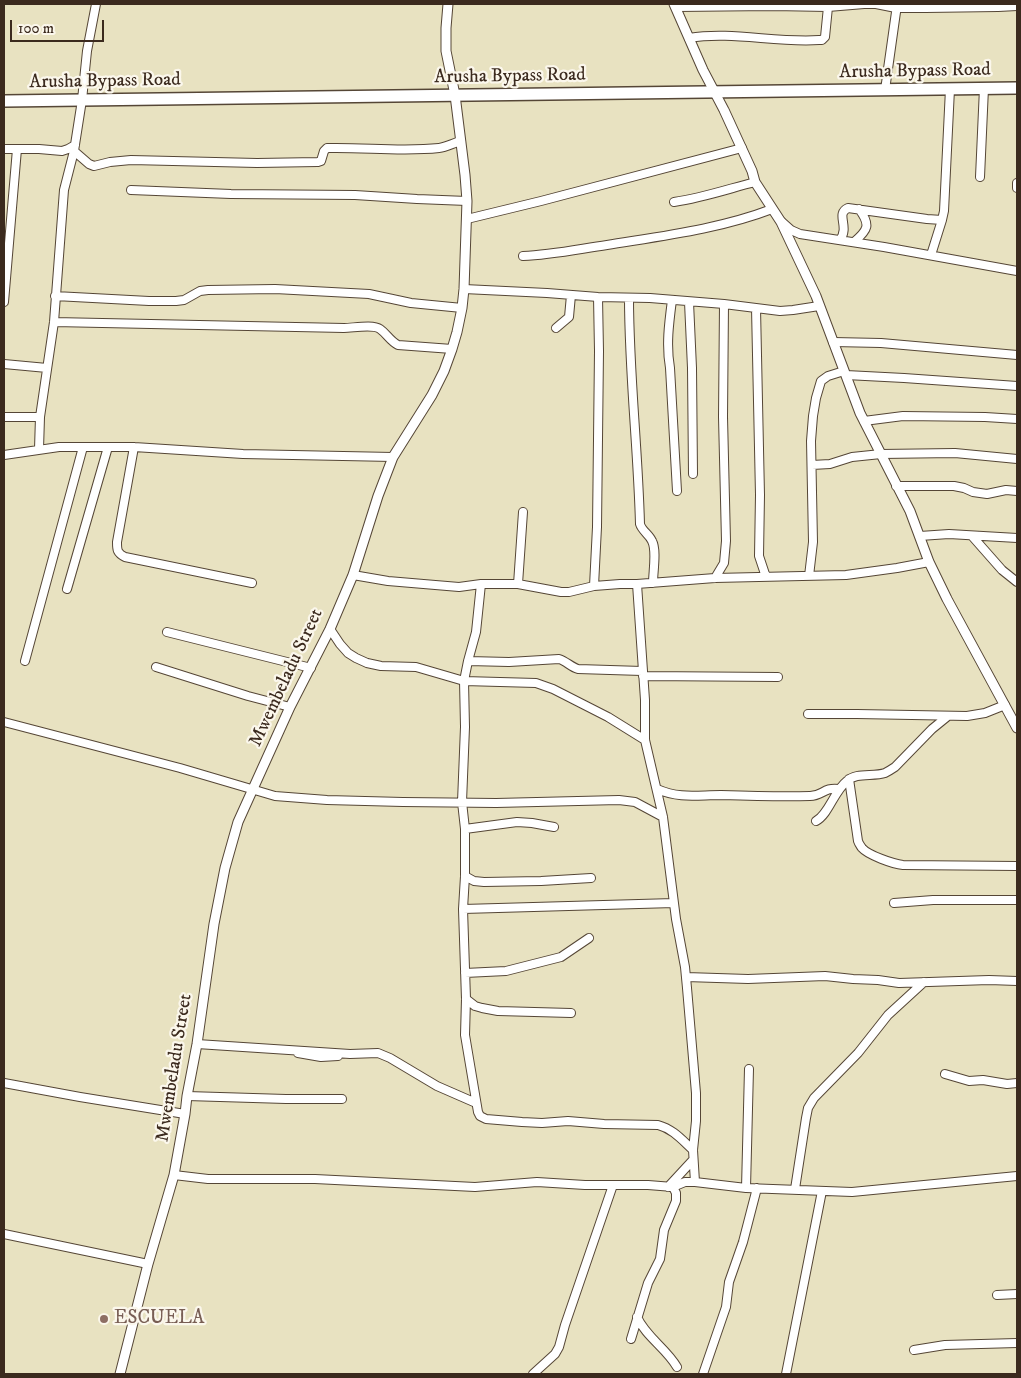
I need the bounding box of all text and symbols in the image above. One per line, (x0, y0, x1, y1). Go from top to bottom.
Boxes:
scale bar (12, 10, 106, 42)
text: 100 m (18, 19, 54, 38)
street label: Arusha Bypass Road (839, 59, 991, 85)
street label: Arusha Bypass Road (434, 64, 586, 90)
street label: Arusha Bypass Road (29, 69, 181, 95)
street label: Mwembeladu Street (245, 605, 329, 751)
street label: Mwembeladu Street (152, 992, 198, 1144)
place label: ESCUELA (114, 1308, 204, 1330)
marker: ESCUELA (98, 1313, 110, 1325)

